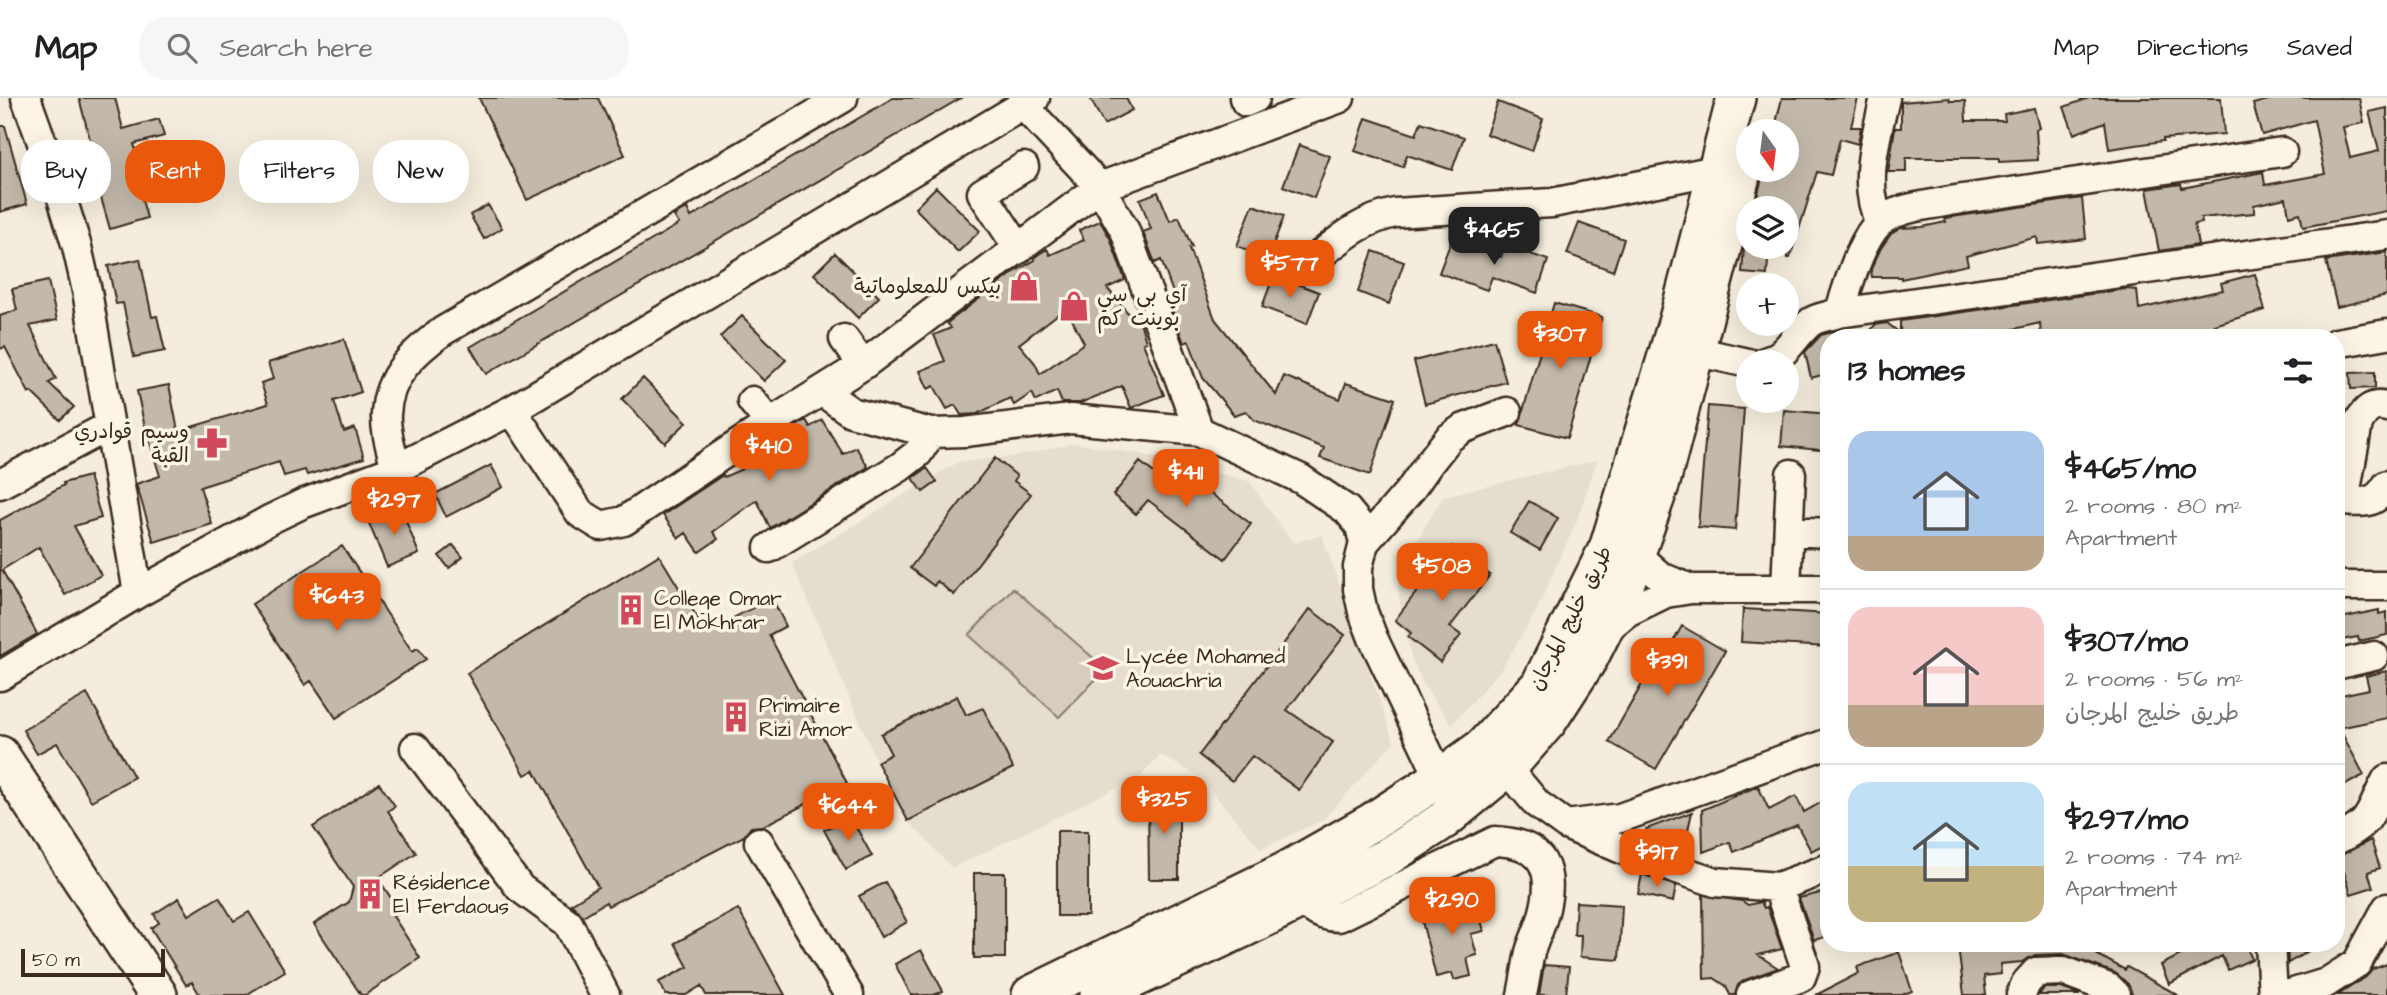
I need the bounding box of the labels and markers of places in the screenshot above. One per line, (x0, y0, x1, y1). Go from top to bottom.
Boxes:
pin: $465 (1453, 208, 1535, 267)
pin: $577 (1249, 240, 1331, 300)
shop icon: بيكس للمعلوماتية (1007, 269, 1041, 303)
place label: بيكس للمعلوماتية (854, 272, 1001, 301)
place label: آي بي سي بوينت كم (1097, 280, 1187, 334)
shop icon: آي بي سي بوينت كم (1057, 289, 1091, 323)
pin: $307 (1519, 312, 1601, 371)
place label: وسيم قوادري القبة (74, 417, 189, 470)
pin: $410 (728, 424, 810, 483)
pharmacy icon: وسيم قوادري القبة (195, 426, 229, 460)
pin: $411 (1145, 450, 1227, 509)
pin: $297 (353, 478, 435, 537)
pin: $508 (1401, 544, 1483, 603)
pin: $643 (296, 574, 378, 633)
place label: College Omar El Mokhrar (654, 584, 782, 637)
building icon: College Omar El Mokhrar (614, 593, 648, 627)
pin: $391 (1626, 638, 1708, 698)
place label: Lycée Mohamed Aouachria (1126, 642, 1285, 695)
school or university icon: Lycée Mohamed Aouachria (1086, 651, 1120, 685)
place label: Primaire Rizi Amor (759, 691, 853, 744)
building icon: Primaire Rizi Amor (719, 700, 753, 734)
pin: $325 (1123, 776, 1205, 836)
pin: $644 (807, 784, 889, 843)
pin: $917 (1616, 830, 1698, 889)
place label: Résidence El Ferdaous (393, 868, 509, 921)
building icon: Résidence El Ferdaous (353, 877, 387, 911)
pin: $290 (1411, 878, 1493, 937)

